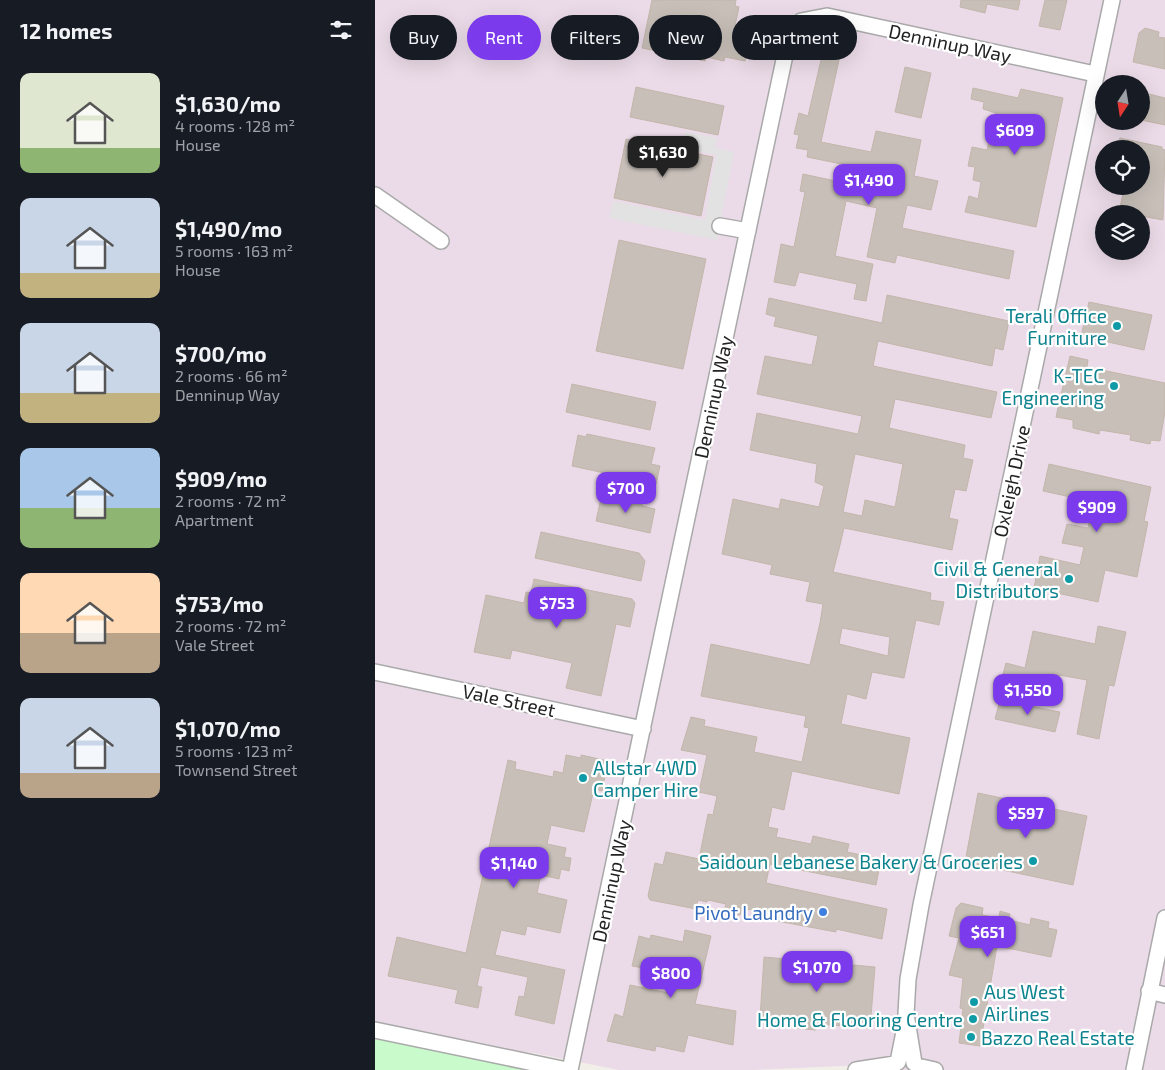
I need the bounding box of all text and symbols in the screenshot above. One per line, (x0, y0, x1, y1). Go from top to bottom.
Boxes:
chip: Buy (390, 15, 457, 60)
chip: Rent (467, 15, 541, 60)
chip: Filters (551, 15, 639, 60)
chip: New (649, 15, 722, 60)
chip: Apartment (732, 15, 857, 60)
icon: filters (327, 16, 355, 44)
text: 12 homes (20, 18, 112, 43)
street label: Denninup Way (887, 19, 1013, 67)
north arrow (1095, 75, 1150, 130)
map controls (1095, 75, 1150, 260)
text: $1,630/mo (175, 91, 281, 116)
icon: home (60, 93, 120, 153)
pin: $609 (985, 114, 1045, 156)
text: 4 rooms · 128 m² (175, 116, 295, 135)
text: $609 (996, 120, 1034, 139)
text: House (175, 135, 221, 154)
pin: $1,630 (622, 136, 704, 178)
button: locate (1095, 140, 1150, 195)
text: $1,630 (639, 142, 687, 161)
pin: $1,490 (828, 164, 910, 206)
text: $1,490 (844, 170, 894, 189)
button: layers (1095, 205, 1150, 260)
text: $1,490/mo (175, 216, 282, 241)
icon: home (60, 218, 120, 278)
text: 5 rooms · 163 m² (175, 241, 293, 260)
text: House (175, 260, 221, 279)
place label: Terali Office Furniture (1006, 304, 1107, 349)
marker: Terali Office Furniture (1111, 320, 1123, 332)
street label: Denninup Way (689, 334, 737, 460)
text: $700/mo (175, 341, 267, 366)
icon: home (60, 343, 120, 403)
place label: K-TEC Engineering (1002, 364, 1104, 409)
text: 2 rooms · 66 m² (175, 366, 288, 385)
marker: K-TEC Engineering (1108, 380, 1120, 392)
text: Denninup Way (175, 385, 280, 404)
street label: Oxleigh Drive (988, 423, 1034, 539)
text: $909/mo (175, 466, 267, 491)
icon: home (60, 468, 120, 528)
pin: $700 (596, 472, 656, 514)
text: $700 (607, 478, 645, 497)
pin: $909 (1067, 490, 1127, 533)
text: 2 rooms · 72 m² (175, 491, 286, 510)
text: $909 (1078, 497, 1116, 516)
text: Apartment (175, 510, 254, 529)
place label: Civil & General Distributors (933, 557, 1059, 602)
marker: Civil & General Distributors (1063, 573, 1075, 585)
pin: $753 (527, 586, 587, 629)
text: $753/mo (175, 591, 264, 616)
icon: home (60, 593, 120, 653)
text: $753 (539, 593, 575, 612)
text: 2 rooms · 72 m² (175, 616, 286, 635)
text: Vale Street (175, 635, 254, 654)
pin: $1,550 (987, 674, 1069, 716)
street label: Vale Street (460, 679, 558, 721)
text: $1,550 (1004, 680, 1052, 699)
text: $1,070/mo (175, 716, 281, 741)
icon: home (60, 718, 120, 778)
text: 5 rooms · 123 m² (175, 741, 293, 760)
place label: Allstar 4WD Camper Hire (593, 756, 699, 801)
text: Townsend Street (175, 760, 297, 779)
marker: Allstar 4WD Camper Hire (577, 772, 589, 784)
pin: $597 (996, 796, 1056, 839)
text: $597 (1008, 803, 1044, 822)
street label: Denninup Way (587, 818, 635, 944)
pin: $1,140 (473, 846, 555, 889)
place label: Saidoun Lebanese Bakery & Groceries (699, 850, 1023, 873)
text: $1,140 (491, 853, 537, 872)
marker: Saidoun Lebanese Bakery & Groceries (1027, 855, 1039, 867)
place label: Pivot Laundry (694, 901, 813, 924)
marker: Pivot Laundry (817, 906, 829, 918)
pin: $651 (958, 916, 1018, 958)
text: $651 (971, 922, 1005, 941)
pin: $1,070 (776, 950, 858, 993)
pin: $800 (641, 956, 701, 999)
text: $1,070 (793, 957, 841, 976)
text: $800 (651, 963, 691, 982)
place label: Aus West Airlines (984, 980, 1065, 1025)
marker: Aus West Airlines (968, 996, 980, 1008)
place label: Home & Flooring Centre (757, 1008, 963, 1031)
marker: Home & Flooring Centre (967, 1013, 979, 1025)
place label: Bazzo Real Estate (981, 1026, 1135, 1049)
marker: Bazzo Real Estate (965, 1031, 977, 1043)

